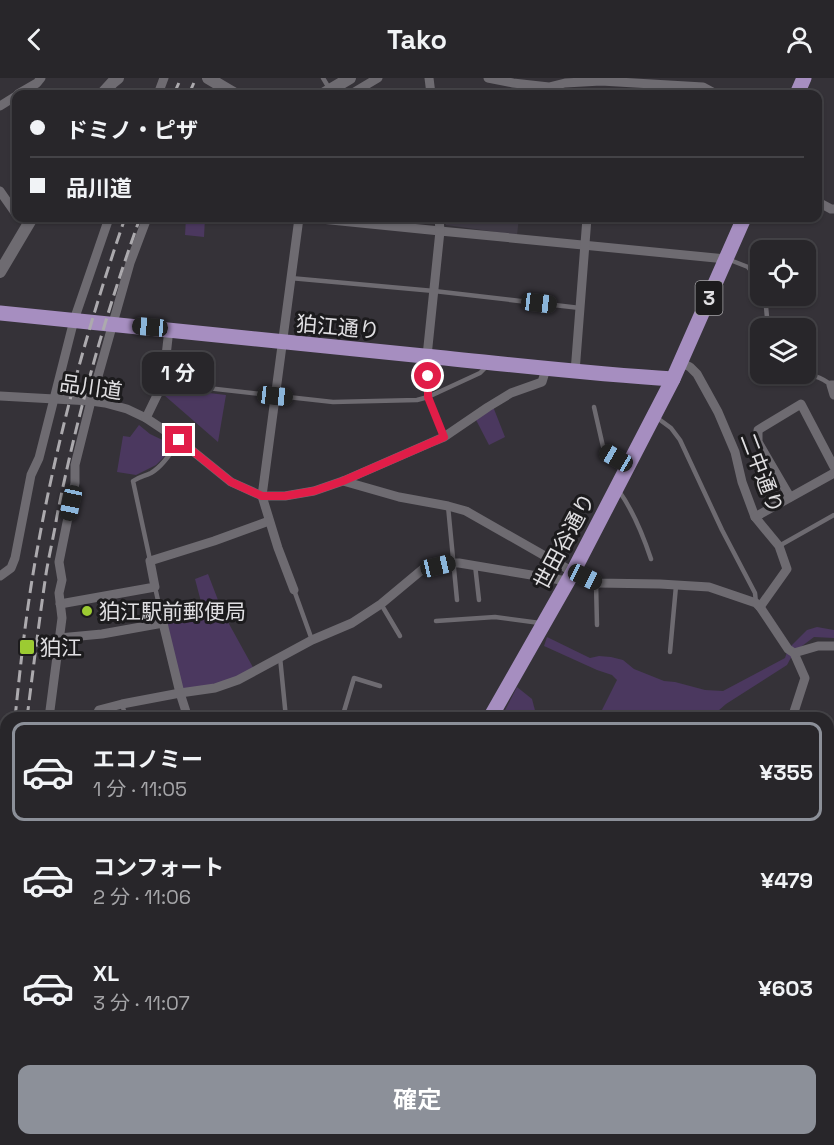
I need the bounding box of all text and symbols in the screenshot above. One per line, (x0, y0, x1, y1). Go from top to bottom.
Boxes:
text: Tako (387, 22, 447, 57)
icon: back (18, 23, 51, 56)
icon: person (783, 23, 816, 56)
text: ドミノ・ピザ (66, 116, 198, 144)
text: 品川道 (66, 174, 132, 202)
map controls (750, 240, 816, 384)
button: locate (750, 240, 816, 306)
road number: 3 (696, 281, 722, 315)
car (520, 292, 558, 314)
street label: 狛江通り (295, 310, 381, 344)
car (131, 316, 169, 338)
button: layers (750, 318, 816, 384)
callout: 1 分 (143, 353, 215, 395)
text: 1 分 (161, 360, 195, 386)
route start (414, 362, 441, 389)
street label: 品川道 (58, 369, 124, 405)
car (256, 385, 294, 407)
route end (165, 426, 192, 453)
street label: 二中通り (734, 429, 790, 517)
car (596, 441, 636, 475)
car (58, 484, 84, 522)
street label: 世田谷通り (527, 488, 601, 594)
car (418, 553, 458, 579)
car (565, 561, 605, 593)
place label: 狛江駅前郵便局 (99, 598, 246, 625)
marker: 狛江駅前郵便局 (80, 604, 94, 618)
place label: 狛江 (40, 634, 82, 661)
marker: 狛江 (18, 638, 36, 656)
icon: car (21, 745, 75, 799)
text: エコノミー (93, 745, 203, 773)
text: ¥355 (760, 758, 813, 786)
text: 1 分 · 11:05 (93, 776, 187, 802)
icon: car (21, 853, 75, 907)
text: コンフォート (93, 853, 224, 881)
text: ¥479 (761, 866, 813, 894)
text: 2 分 · 11:06 (93, 884, 191, 910)
text: XL (93, 959, 119, 987)
icon: car (21, 961, 75, 1015)
text: ¥603 (758, 974, 813, 1002)
text: 3 分 · 11:07 (93, 990, 190, 1016)
button: 確定 (18, 1065, 816, 1134)

